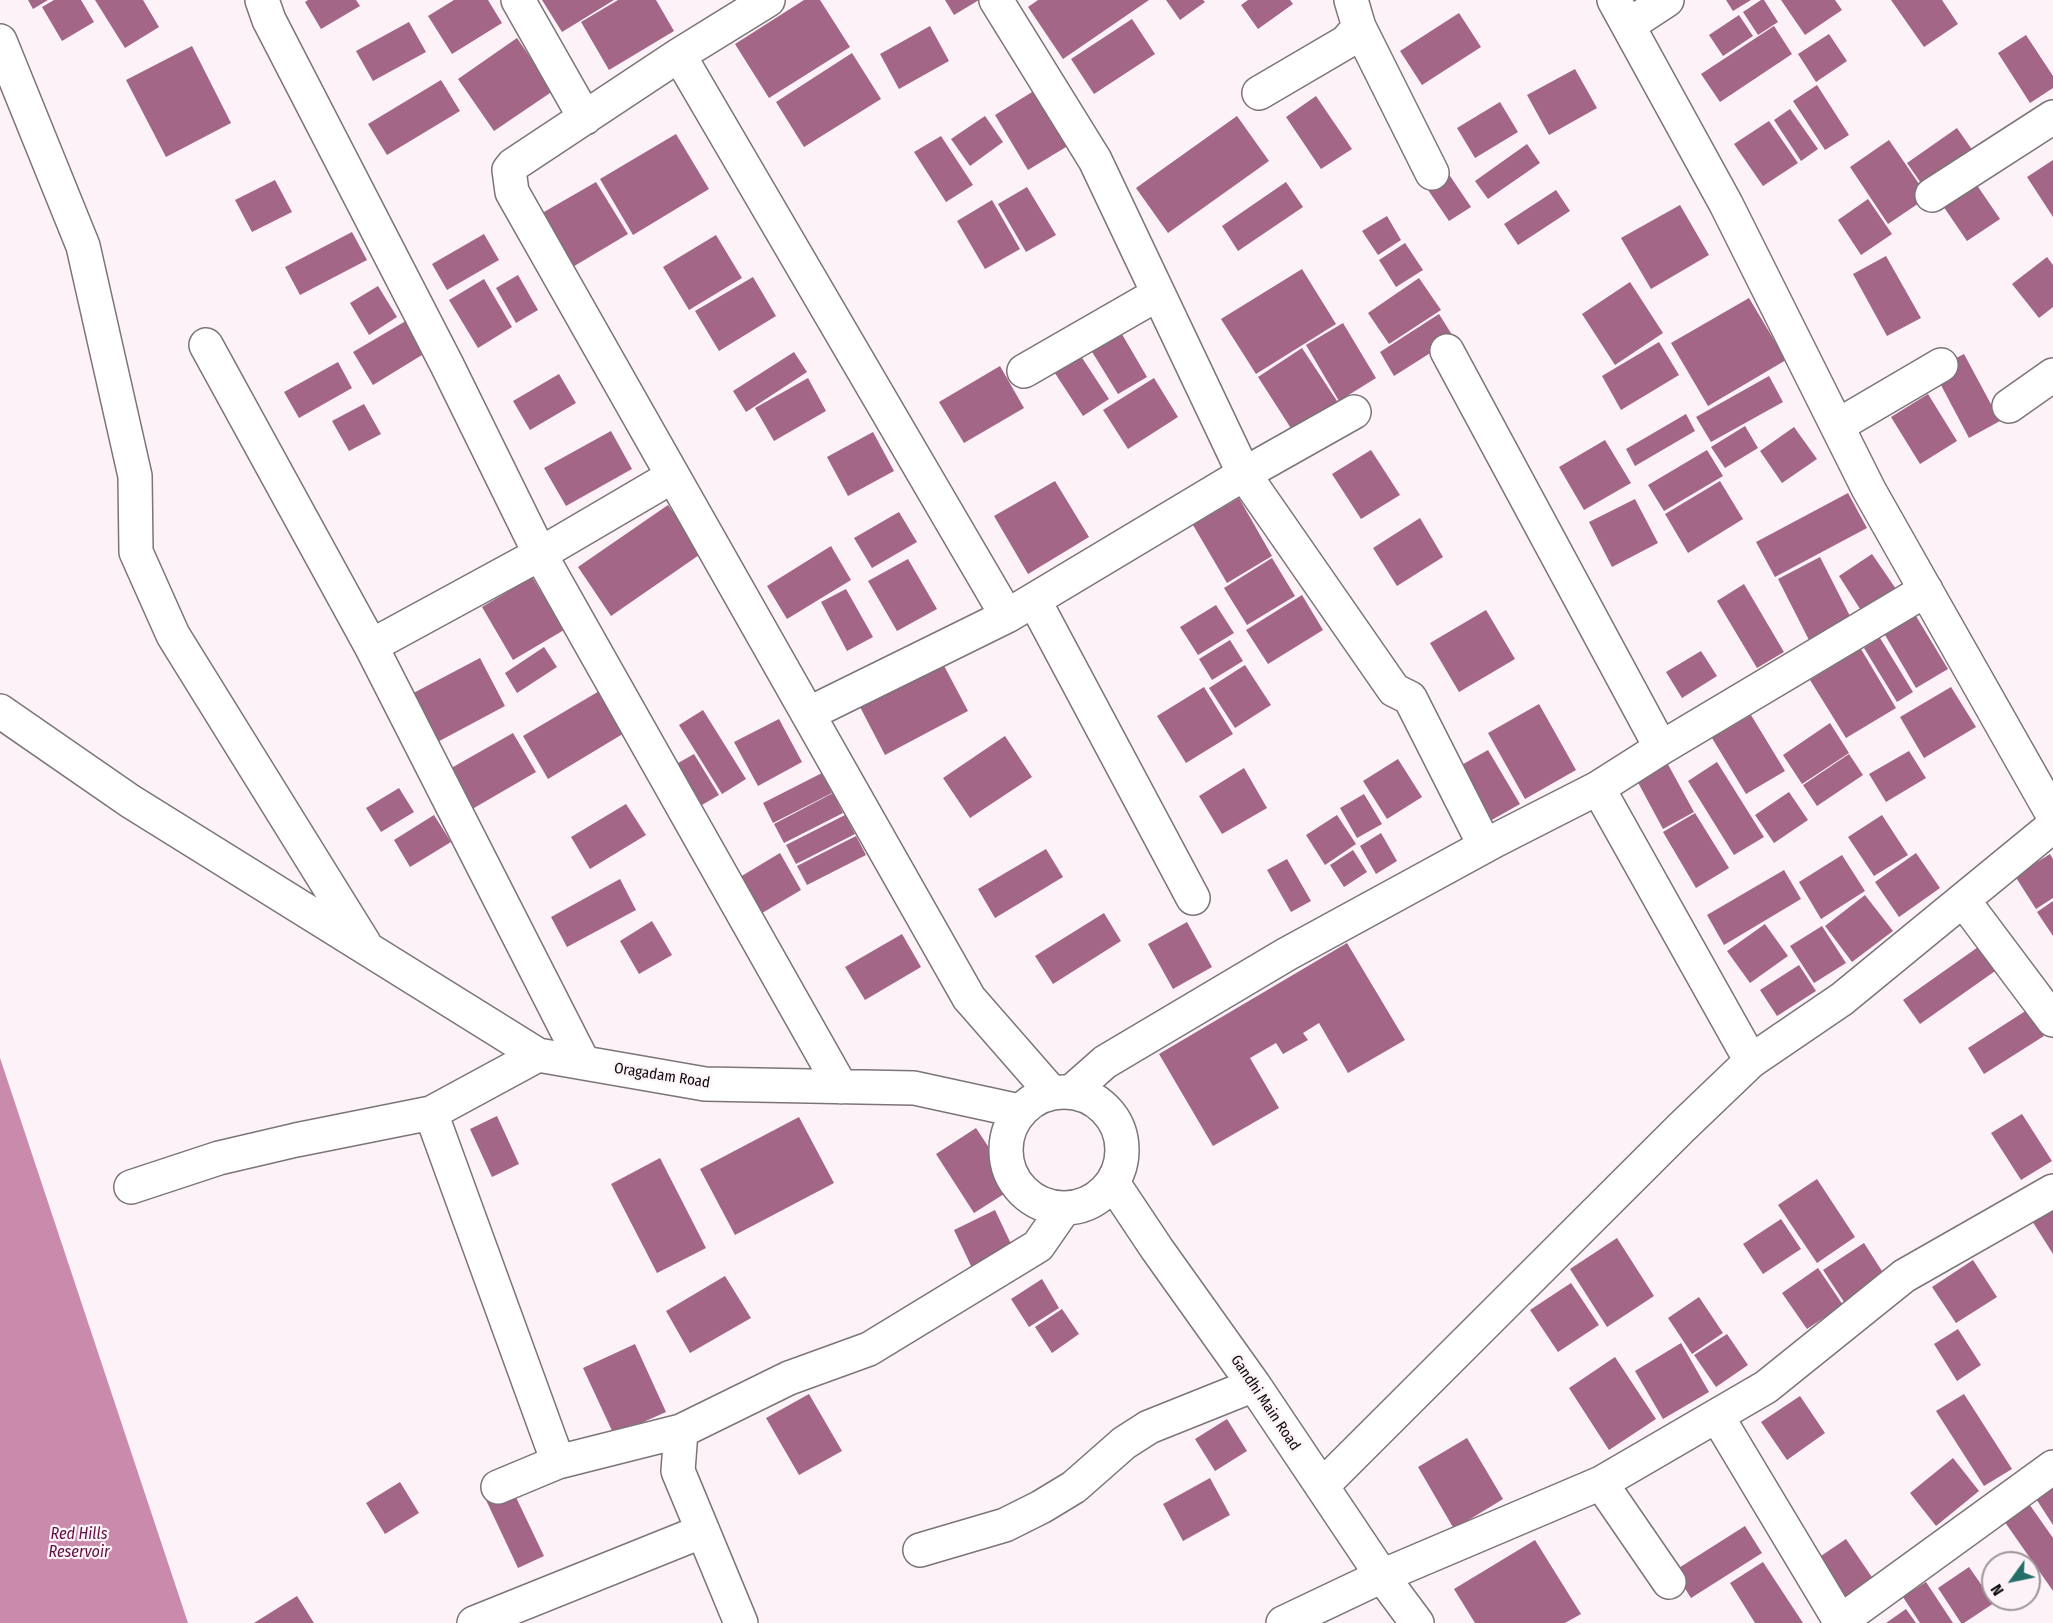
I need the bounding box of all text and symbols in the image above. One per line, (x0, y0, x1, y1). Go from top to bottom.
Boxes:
street label: Oragadam Road (613, 1060, 711, 1092)
street label: Gandhi Main Road (1226, 1352, 1304, 1454)
water label: Red Hills Reservoir (49, 1525, 109, 1563)
north arrow (1981, 1551, 2041, 1611)
text: N (1987, 1581, 2008, 1599)

